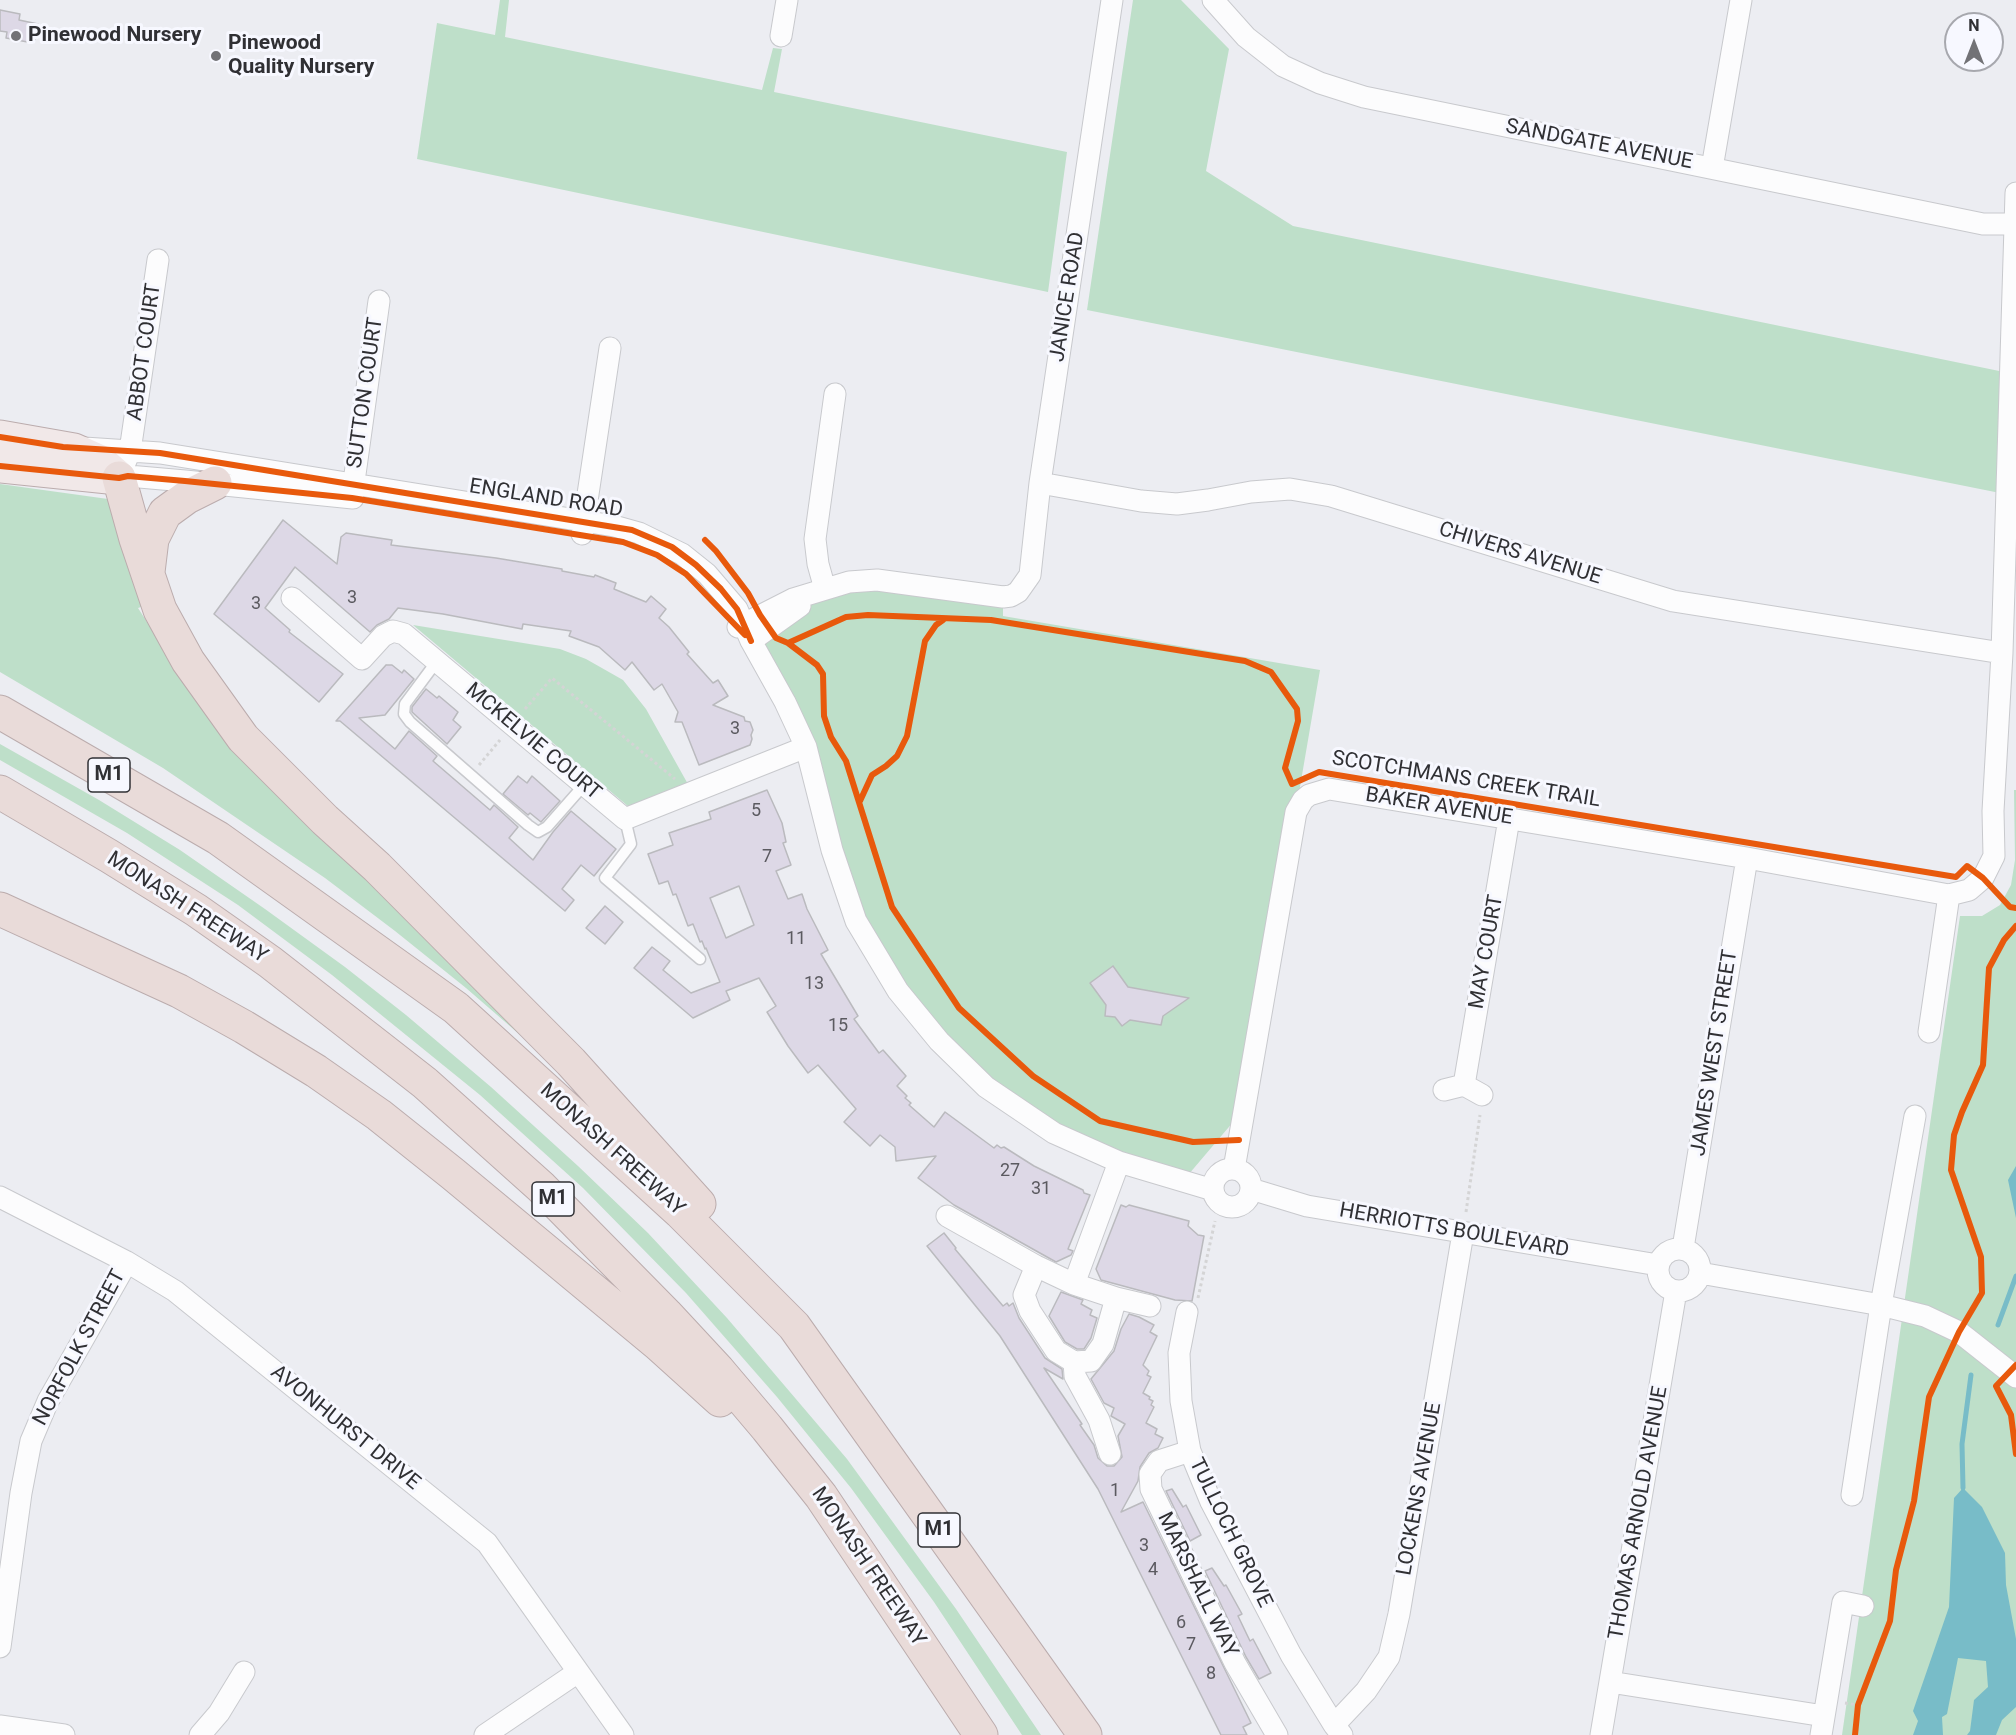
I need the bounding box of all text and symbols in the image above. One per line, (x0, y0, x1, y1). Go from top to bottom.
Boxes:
north arrow (1944, 12, 2004, 72)
text: N (1968, 16, 1980, 35)
place label: Pinewood Nursery (28, 23, 201, 49)
marker: Pinewood Nursery (9, 29, 23, 43)
place label: Pinewood Quality Nursery (228, 31, 374, 81)
marker: Pinewood Quality Nursery (209, 49, 223, 63)
street label: SANDGATE AVENUE (1503, 115, 1695, 175)
street label: JANICE ROAD (1045, 230, 1091, 364)
street label: ABBOT COURT (123, 282, 167, 422)
street label: SUTTON COURT (343, 316, 389, 470)
street label: ENGLAND ROAD (467, 474, 625, 524)
street label: CHIVERS AVENUE (1436, 517, 1604, 591)
house number: 3 (347, 587, 357, 609)
house number: 3 (251, 593, 261, 615)
street label: MCKELVIE COURT (460, 678, 606, 806)
house number: 3 (730, 718, 740, 740)
street label: SCOTCHMANS CREEK TRAIL (1330, 746, 1602, 814)
road number: M1 (88, 758, 130, 792)
street label: BAKER AVENUE (1364, 783, 1514, 831)
house number: 5 (751, 800, 761, 822)
house number: 7 (762, 846, 772, 868)
street label: MONASH FREEWAY (102, 847, 272, 969)
street label: MAY COURT (1465, 893, 1509, 1011)
house number: 11 (786, 928, 806, 950)
street label: JAMES WEST STREET (1686, 948, 1744, 1158)
house number: 13 (804, 973, 824, 995)
house number: 15 (828, 1015, 848, 1037)
street label: MONASH FREEWAY (534, 1078, 690, 1222)
house number: 27 (1000, 1160, 1020, 1182)
house number: 31 (1031, 1178, 1051, 1200)
road number: M1 (532, 1182, 574, 1216)
street label: HERRIOTTS BOULEVARD (1337, 1198, 1571, 1264)
street label: NORFOLK STREET (28, 1266, 132, 1430)
street label: AVONHURST DRIVE (265, 1360, 425, 1496)
street label: THOMAS ARNOLD AVENUE (1604, 1384, 1674, 1642)
street label: LOCKENS AVENUE (1392, 1401, 1448, 1577)
street label: TULLOCH GROVE (1183, 1454, 1277, 1612)
house number: 1 (1110, 1480, 1120, 1502)
street label: MONASH FREEWAY (805, 1483, 931, 1651)
street label: MARSHALL WAY (1151, 1509, 1243, 1661)
road number: M1 (918, 1513, 960, 1547)
house number: 3 (1139, 1535, 1149, 1557)
house number: 4 (1148, 1559, 1158, 1581)
house number: 6 (1176, 1612, 1186, 1634)
house number: 7 (1186, 1634, 1196, 1656)
house number: 8 (1206, 1663, 1216, 1685)

